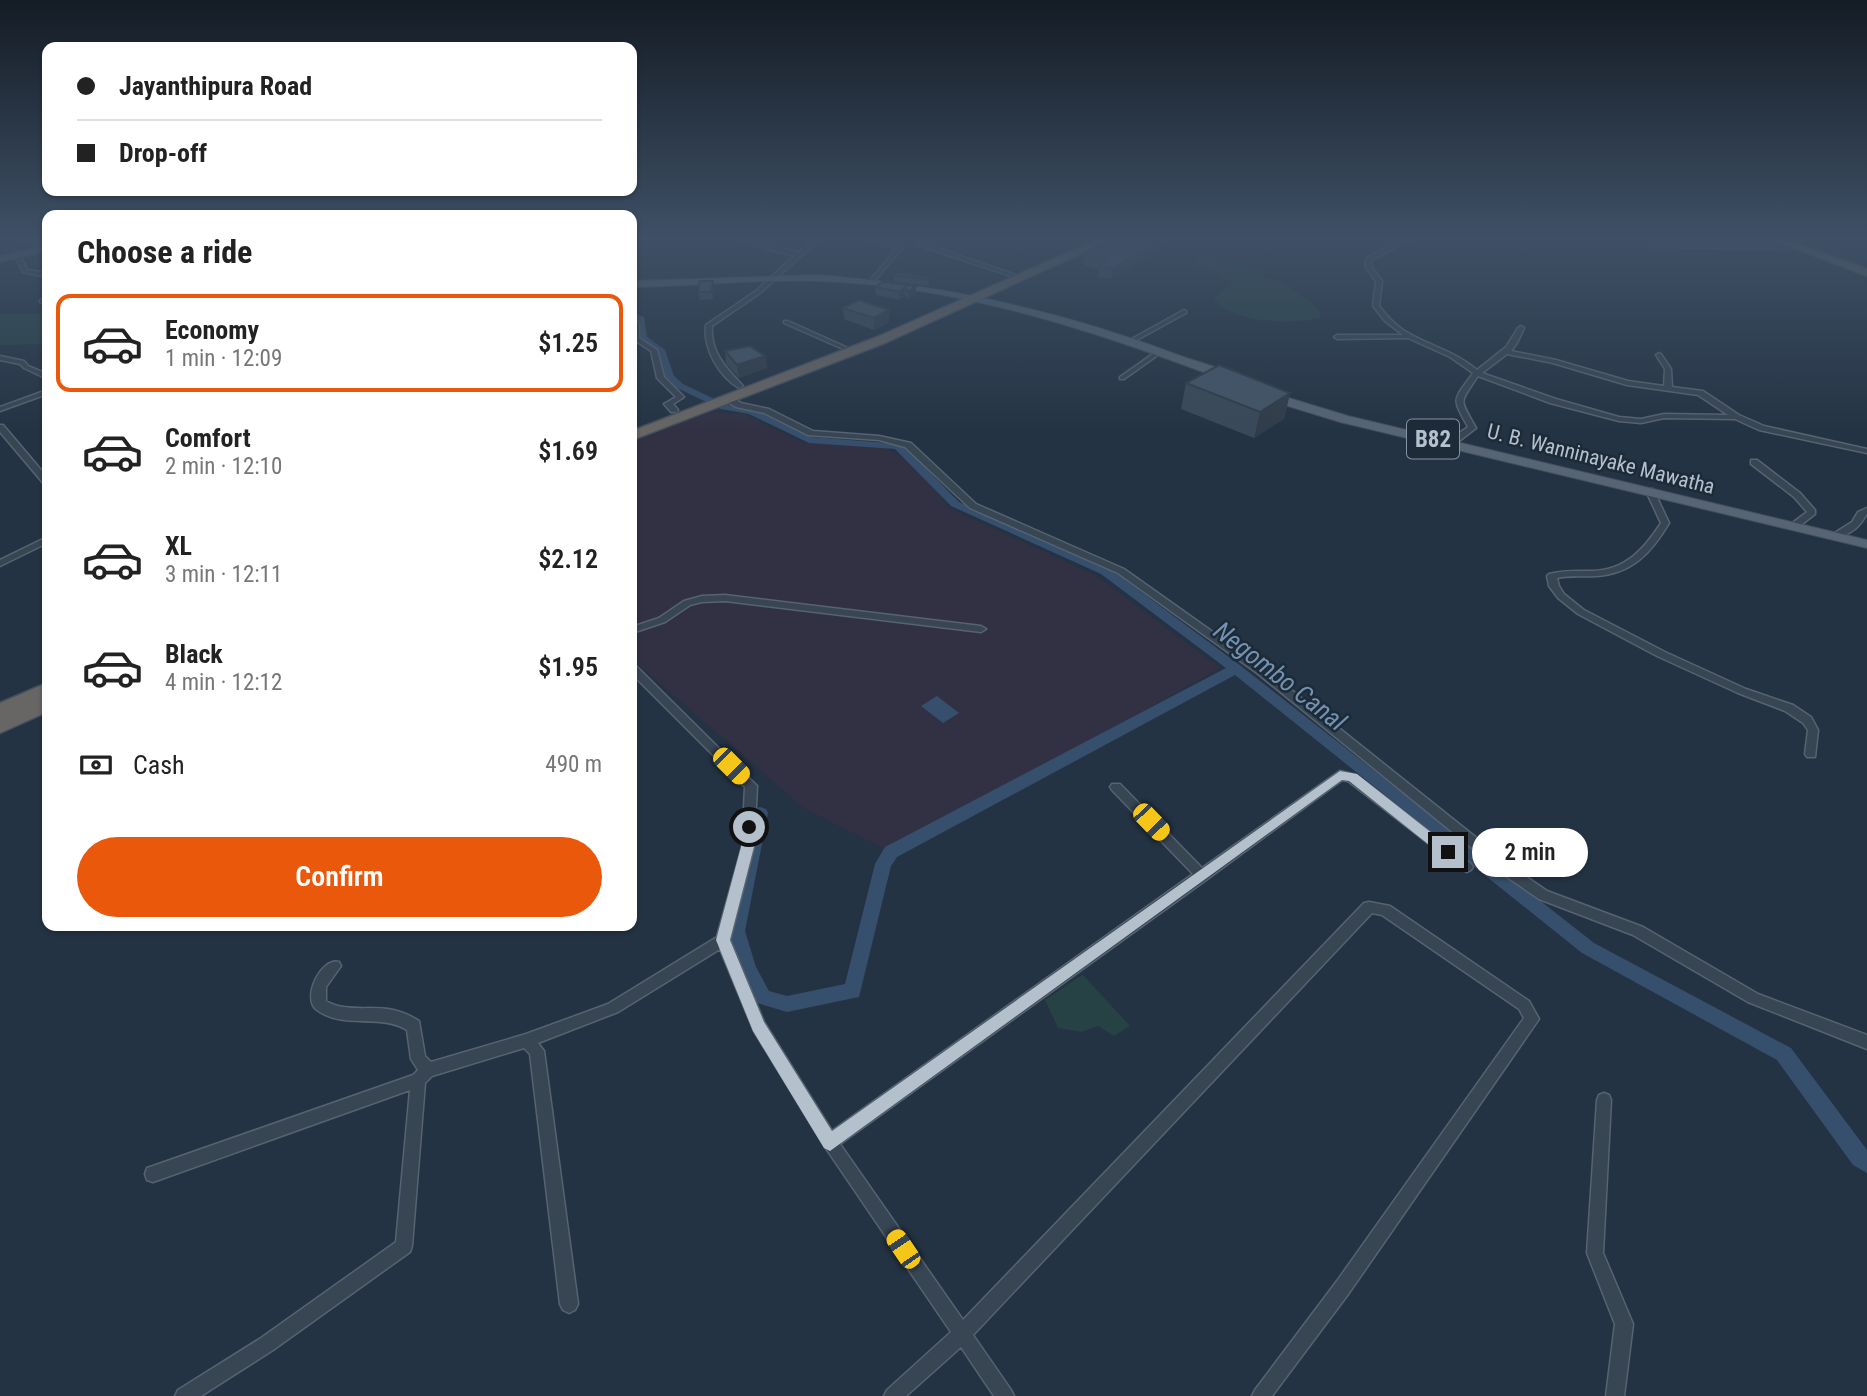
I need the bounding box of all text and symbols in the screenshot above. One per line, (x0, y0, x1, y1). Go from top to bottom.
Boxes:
text: Jayanthipura Road (119, 71, 312, 101)
text: Drop-off (119, 138, 207, 168)
text: Choose a ride (77, 233, 252, 271)
icon: car (81, 312, 144, 375)
text: Economy (165, 315, 259, 345)
text: $1.25 (538, 328, 598, 358)
text: 1 min · 12:09 (165, 345, 282, 372)
street label: U. B. Wanninayake Mawatha (1485, 419, 1717, 499)
icon: car (81, 420, 144, 483)
road number: B82 (1407, 420, 1459, 458)
text: Comfort (165, 423, 251, 453)
text: $1.69 (538, 436, 598, 466)
text: 2 min · 12:10 (165, 453, 282, 480)
icon: car (81, 528, 144, 591)
text: XL (165, 531, 192, 561)
text: $2.12 (538, 544, 598, 574)
text: 3 min · 12:11 (165, 561, 282, 588)
water label: Negombo Canal (1208, 615, 1353, 738)
icon: car (81, 636, 144, 699)
text: Black (165, 639, 223, 669)
text: $1.95 (538, 652, 598, 682)
text: 4 min · 12:12 (165, 669, 282, 696)
car (709, 744, 754, 788)
icon: cash (77, 746, 115, 784)
text: Cash (133, 750, 185, 780)
text: 490 m (545, 751, 602, 778)
car (1129, 800, 1174, 844)
route start (733, 811, 765, 843)
callout: 2 min (1472, 828, 1588, 876)
route end (1432, 836, 1464, 868)
button: Confirm (77, 837, 602, 917)
text: 2 min (1505, 839, 1555, 866)
car (883, 1226, 924, 1272)

